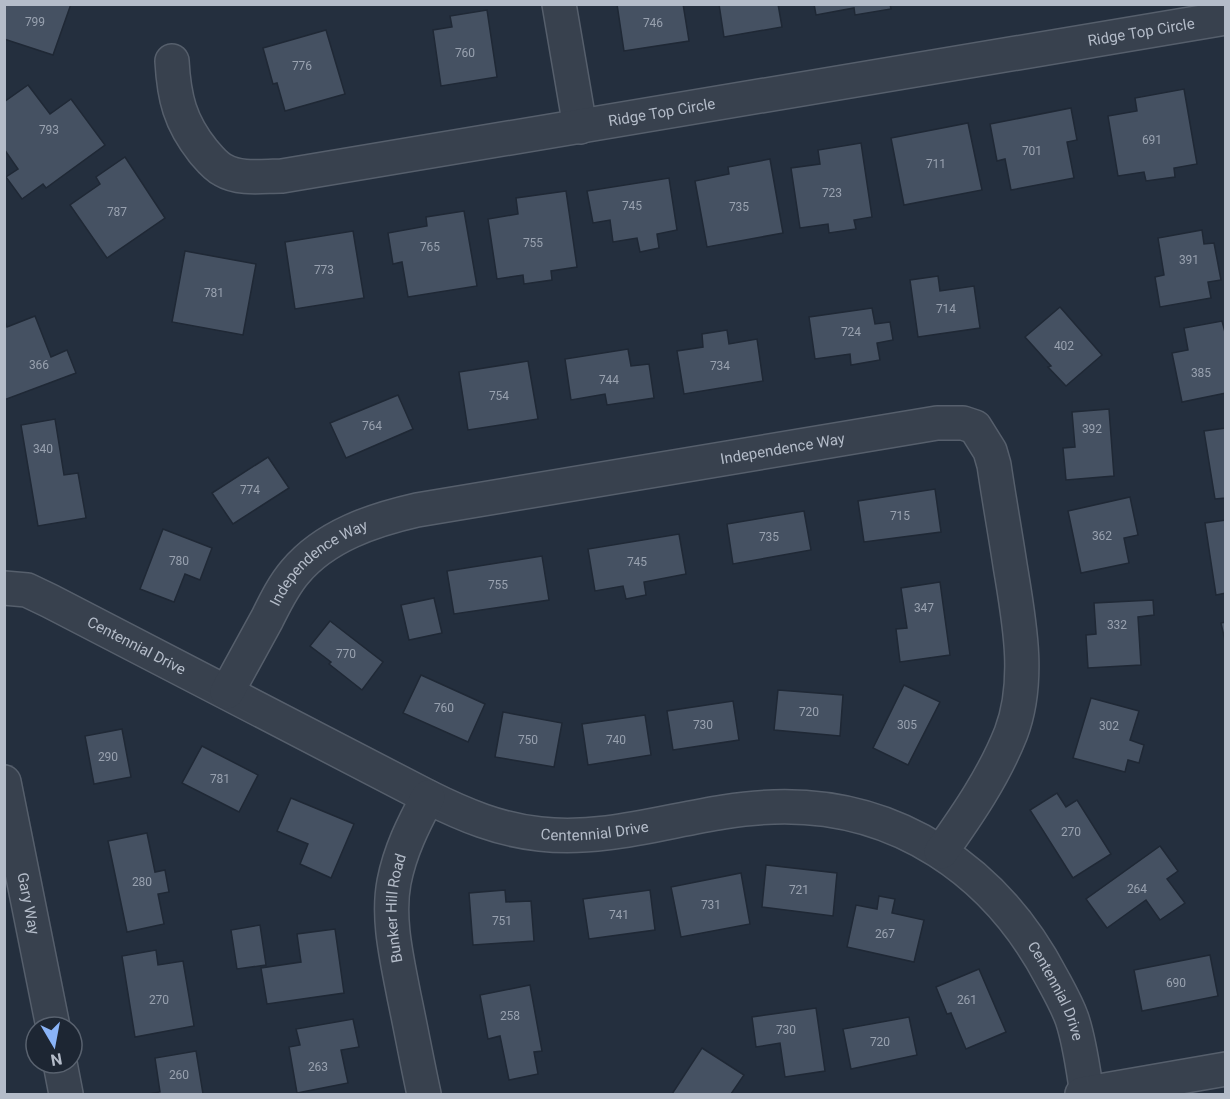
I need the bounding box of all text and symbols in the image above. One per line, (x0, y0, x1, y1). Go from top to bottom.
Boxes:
street label: Ridge Top Circle (1086, 14, 1196, 50)
house number: 799 (25, 15, 45, 29)
house number: 746 (643, 16, 663, 30)
house number: 760 (455, 46, 475, 60)
house number: 776 (292, 59, 312, 73)
street label: Ridge Top Circle (607, 95, 717, 130)
house number: 793 (39, 123, 59, 137)
house number: 691 (1142, 133, 1162, 147)
house number: 701 (1022, 144, 1042, 158)
house number: 711 (926, 157, 946, 171)
house number: 723 (822, 186, 842, 200)
house number: 745 (622, 199, 642, 213)
house number: 735 (729, 200, 749, 214)
house number: 787 (107, 205, 127, 219)
house number: 755 (523, 236, 543, 250)
house number: 765 (420, 240, 440, 254)
house number: 391 (1179, 253, 1199, 267)
house number: 773 (314, 263, 334, 277)
house number: 781 (204, 286, 224, 300)
house number: 714 (936, 302, 956, 316)
house number: 724 (841, 325, 861, 339)
house number: 402 (1054, 339, 1074, 353)
house number: 366 (29, 358, 49, 372)
house number: 734 (710, 359, 730, 373)
house number: 385 (1191, 366, 1211, 380)
house number: 744 (599, 373, 619, 387)
house number: 754 (489, 389, 509, 403)
house number: 764 (362, 419, 382, 433)
house number: 392 (1082, 422, 1102, 436)
street label: Independence Way (719, 430, 846, 468)
house number: 340 (33, 442, 53, 456)
house number: 774 (240, 483, 260, 497)
house number: 715 (890, 509, 910, 523)
street label: Independence Way (266, 516, 370, 609)
house number: 362 (1092, 529, 1112, 543)
house number: 735 (759, 530, 779, 544)
house number: 780 (169, 554, 189, 568)
house number: 745 (627, 555, 647, 569)
house number: 755 (488, 578, 508, 592)
house number: 347 (914, 601, 934, 615)
street label: Centennial Drive (84, 613, 189, 679)
house number: 332 (1107, 618, 1127, 632)
house number: 770 (336, 647, 356, 661)
house number: 760 (434, 701, 454, 715)
house number: 720 (799, 705, 819, 719)
house number: 730 (693, 718, 713, 732)
house number: 305 (897, 718, 917, 732)
house number: 302 (1099, 719, 1119, 733)
house number: 750 (518, 733, 538, 747)
house number: 740 (606, 733, 626, 747)
house number: 290 (98, 750, 118, 764)
house number: 781 (210, 772, 230, 786)
street label: Centennial Drive (540, 817, 650, 845)
house number: 270 (1061, 825, 1081, 839)
street label: Bunker Hill Road (383, 851, 410, 964)
street label: Gary Way (13, 871, 43, 936)
house number: 280 (132, 875, 152, 889)
house number: 264 (1127, 882, 1147, 896)
house number: 721 (789, 883, 809, 897)
house number: 731 (701, 898, 721, 912)
house number: 741 (609, 908, 629, 922)
house number: 751 (492, 914, 512, 928)
house number: 267 (875, 927, 895, 941)
street label: Centennial Drive (1024, 938, 1087, 1043)
house number: 690 (1166, 976, 1186, 990)
house number: 270 (149, 993, 169, 1007)
house number: 261 (957, 993, 977, 1007)
house number: 258 (500, 1009, 520, 1023)
north arrow (24, 1015, 84, 1075)
house number: 730 (776, 1023, 796, 1037)
house number: 720 (870, 1035, 890, 1049)
text: N (49, 1049, 64, 1070)
house number: 263 (308, 1060, 328, 1074)
house number: 260 (169, 1068, 189, 1082)

